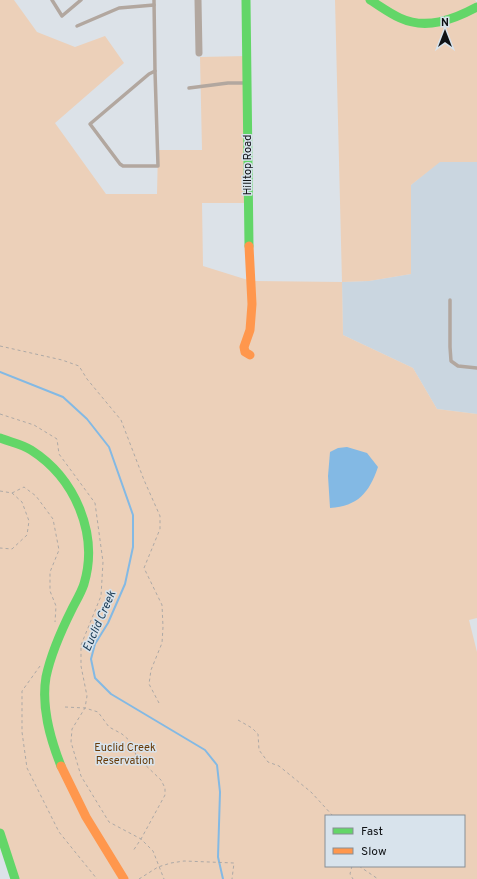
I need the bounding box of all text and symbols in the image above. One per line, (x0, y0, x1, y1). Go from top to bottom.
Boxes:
north arrow (425, 12, 465, 52)
text: N (441, 16, 449, 30)
street label: Hilltop Road (241, 135, 255, 195)
water label: Euclid Creek (79, 588, 121, 654)
park label: Euclid Creek Reservation (94, 741, 156, 768)
legend (325, 815, 465, 867)
text: Fast (361, 824, 383, 840)
text: Slow (361, 844, 387, 860)

